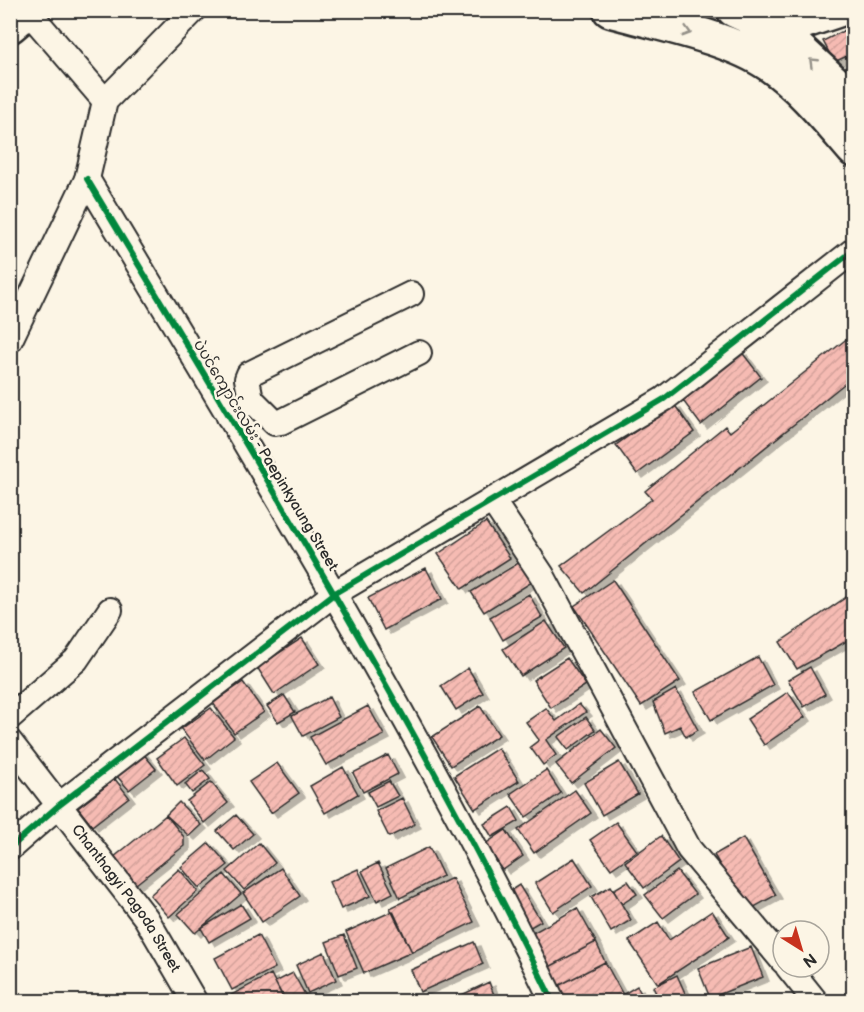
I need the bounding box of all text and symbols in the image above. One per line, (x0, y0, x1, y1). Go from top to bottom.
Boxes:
one-way arrow (681, 25, 691, 37)
one-way arrow (810, 58, 820, 69)
street label: ပဲပင်ကျောင်းလမ်း - Paepinkyaung Street (187, 336, 343, 576)
street label: Chanthagyi Pagoda Street (67, 821, 185, 976)
north arrow (771, 919, 831, 979)
text: N (799, 949, 820, 971)

